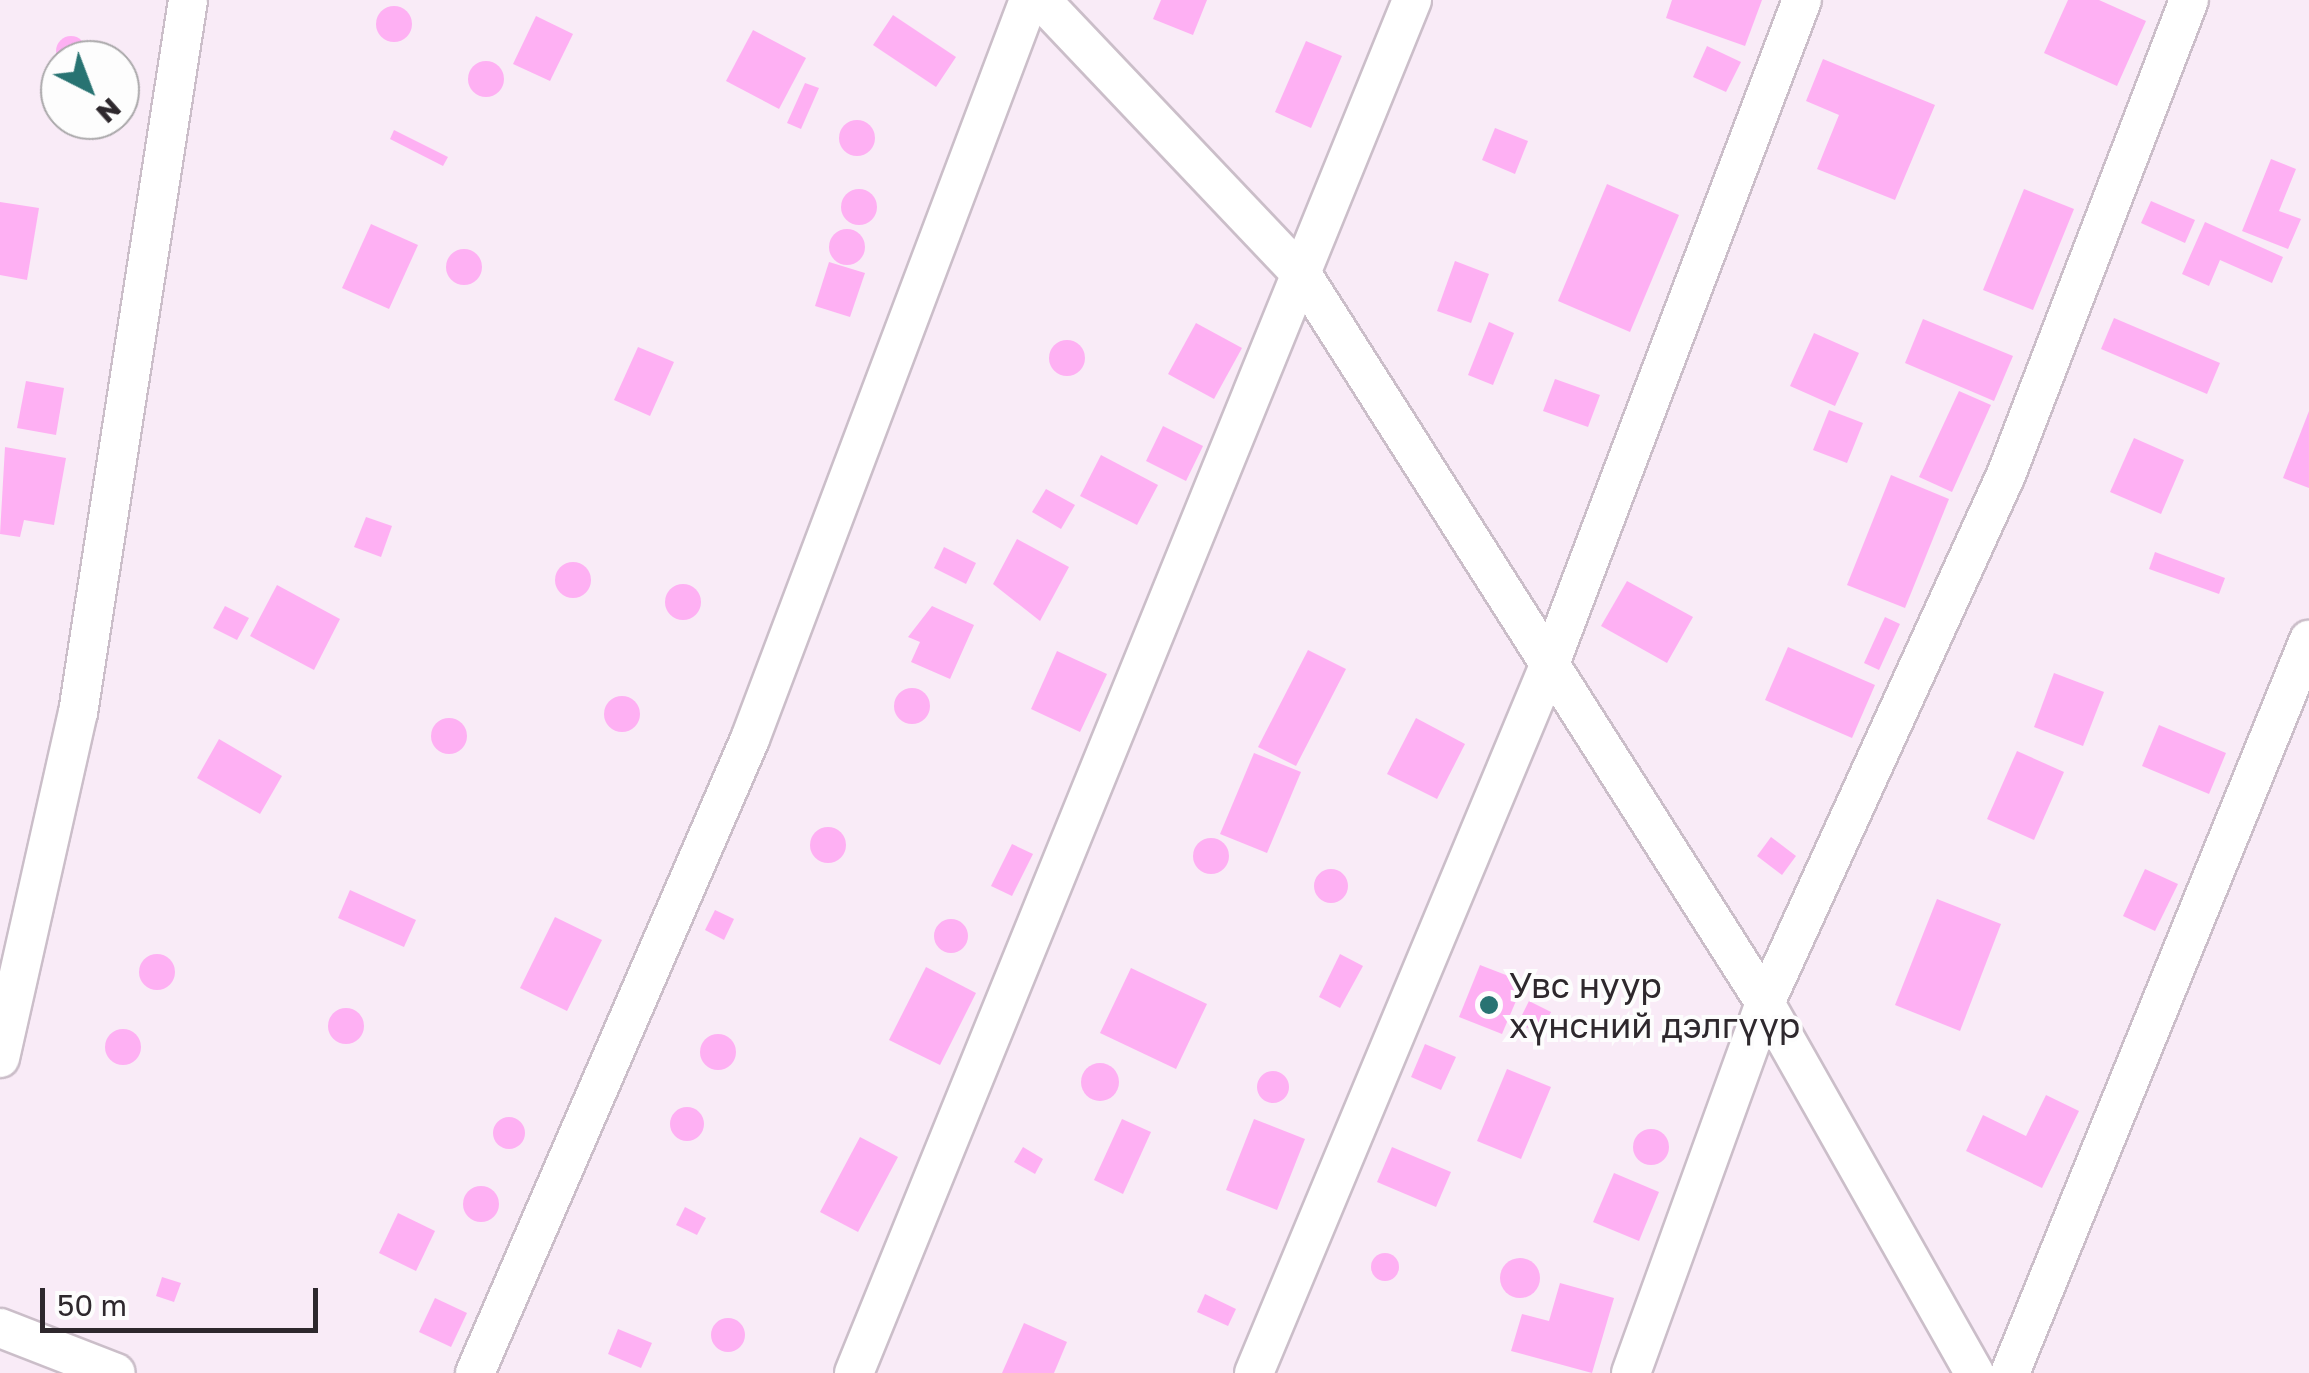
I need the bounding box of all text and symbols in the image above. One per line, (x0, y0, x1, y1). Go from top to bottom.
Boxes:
north arrow (40, 40, 140, 140)
text: N (90, 92, 128, 131)
place label: Увс нуур хүнсний дэлгүүр (1509, 964, 1800, 1046)
marker: Увс нуур хүнсний дэлгүүр (1478, 994, 1500, 1016)
scale bar (45, 1268, 322, 1330)
text: 50 m (57, 1287, 127, 1323)

